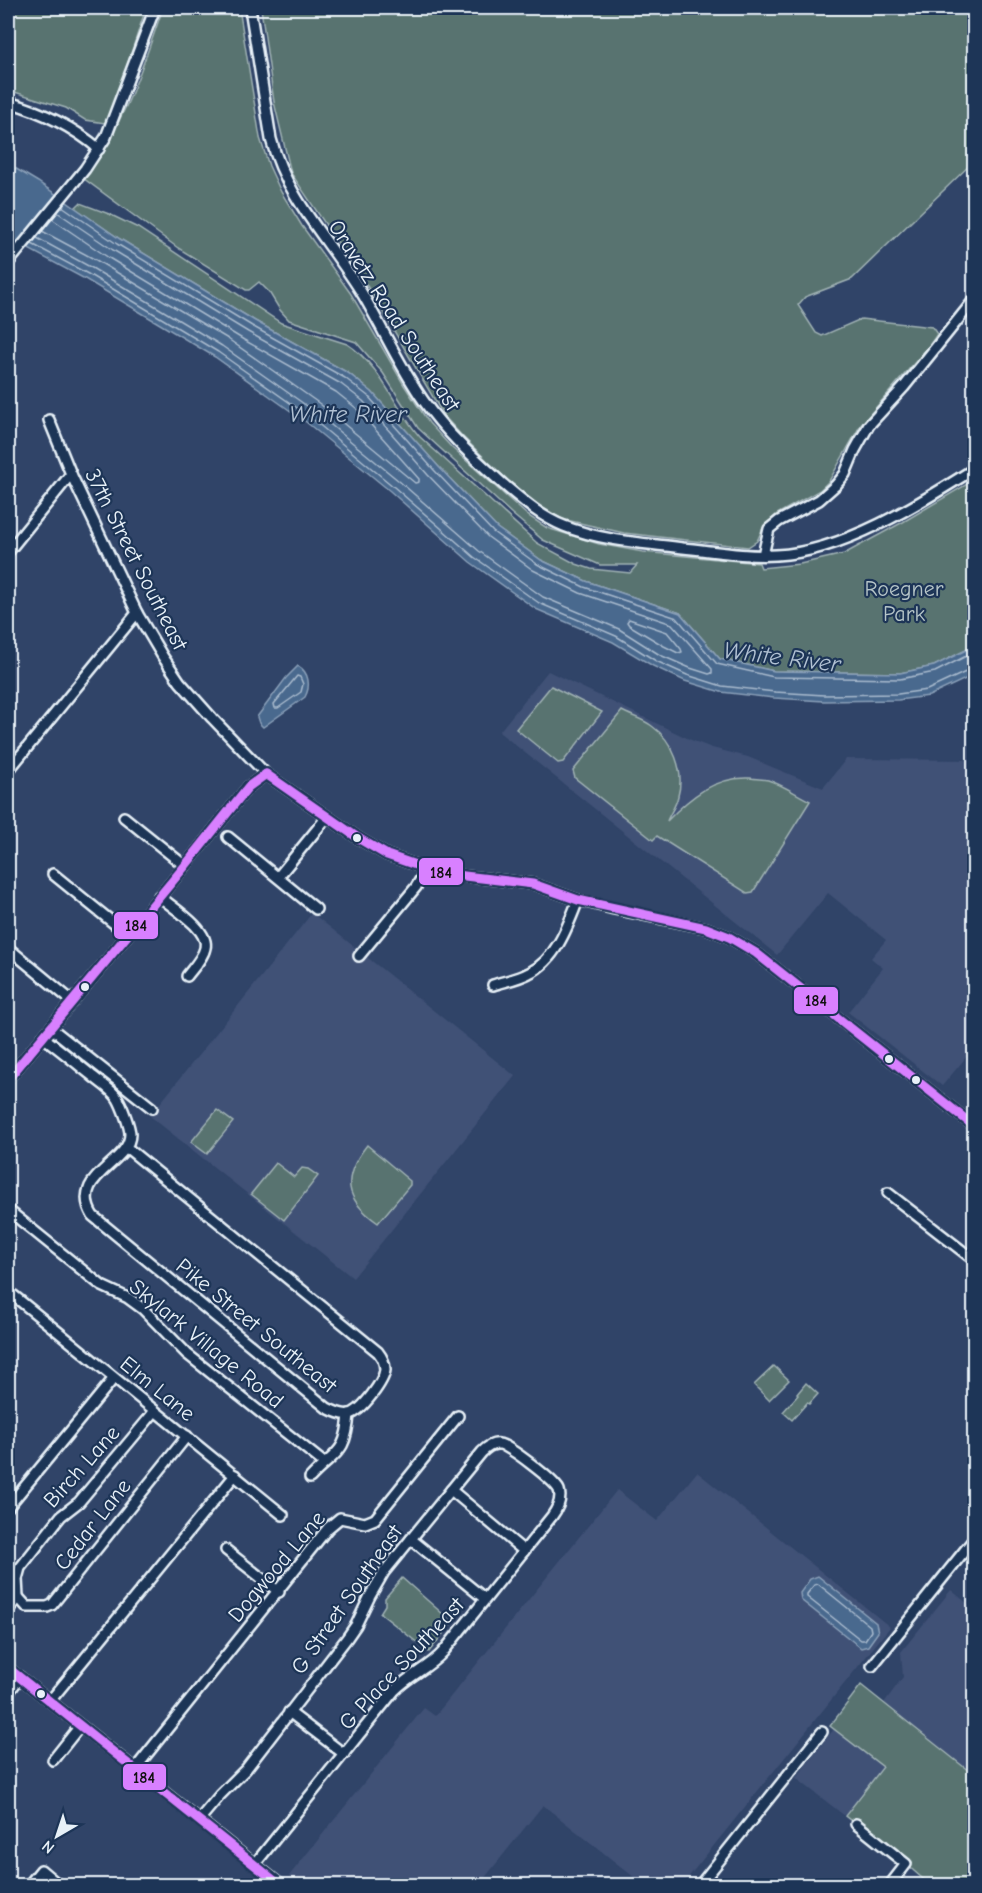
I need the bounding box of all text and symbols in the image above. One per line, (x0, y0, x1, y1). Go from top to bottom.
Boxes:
street label: Oravetz Road Southeast (323, 215, 466, 417)
water label: White River (289, 400, 408, 428)
street label: 37th Street Southeast (79, 464, 193, 655)
park label: Roegner Park (864, 576, 944, 627)
water label: White River (722, 636, 844, 678)
unlabelled marker (351, 832, 363, 844)
line badge: 184 (418, 857, 464, 886)
text: 184 (430, 864, 452, 882)
line badge: 184 (113, 911, 159, 940)
text: 184 (125, 917, 147, 935)
unlabelled marker (79, 981, 91, 993)
line badge: 184 (793, 986, 839, 1015)
text: 184 (805, 992, 827, 1010)
unlabelled marker (883, 1053, 895, 1065)
unlabelled marker (910, 1074, 922, 1086)
street label: Pike Street Southeast (171, 1253, 343, 1399)
street label: Skylark Village Road (124, 1274, 289, 1414)
street label: Elm Lane (115, 1351, 200, 1427)
street label: Birch Lane (38, 1420, 125, 1513)
street label: Cedar Lane (49, 1474, 137, 1575)
street label: Dogwood Lane (223, 1506, 331, 1628)
street label: G Street Southeast (286, 1519, 408, 1679)
street label: G Place Southeast (334, 1592, 470, 1735)
unlabelled marker (35, 1688, 47, 1700)
line badge: 184 (122, 1763, 167, 1791)
text: 184 (133, 1769, 155, 1787)
north arrow (27, 1806, 87, 1866)
text: N (38, 1837, 58, 1857)

